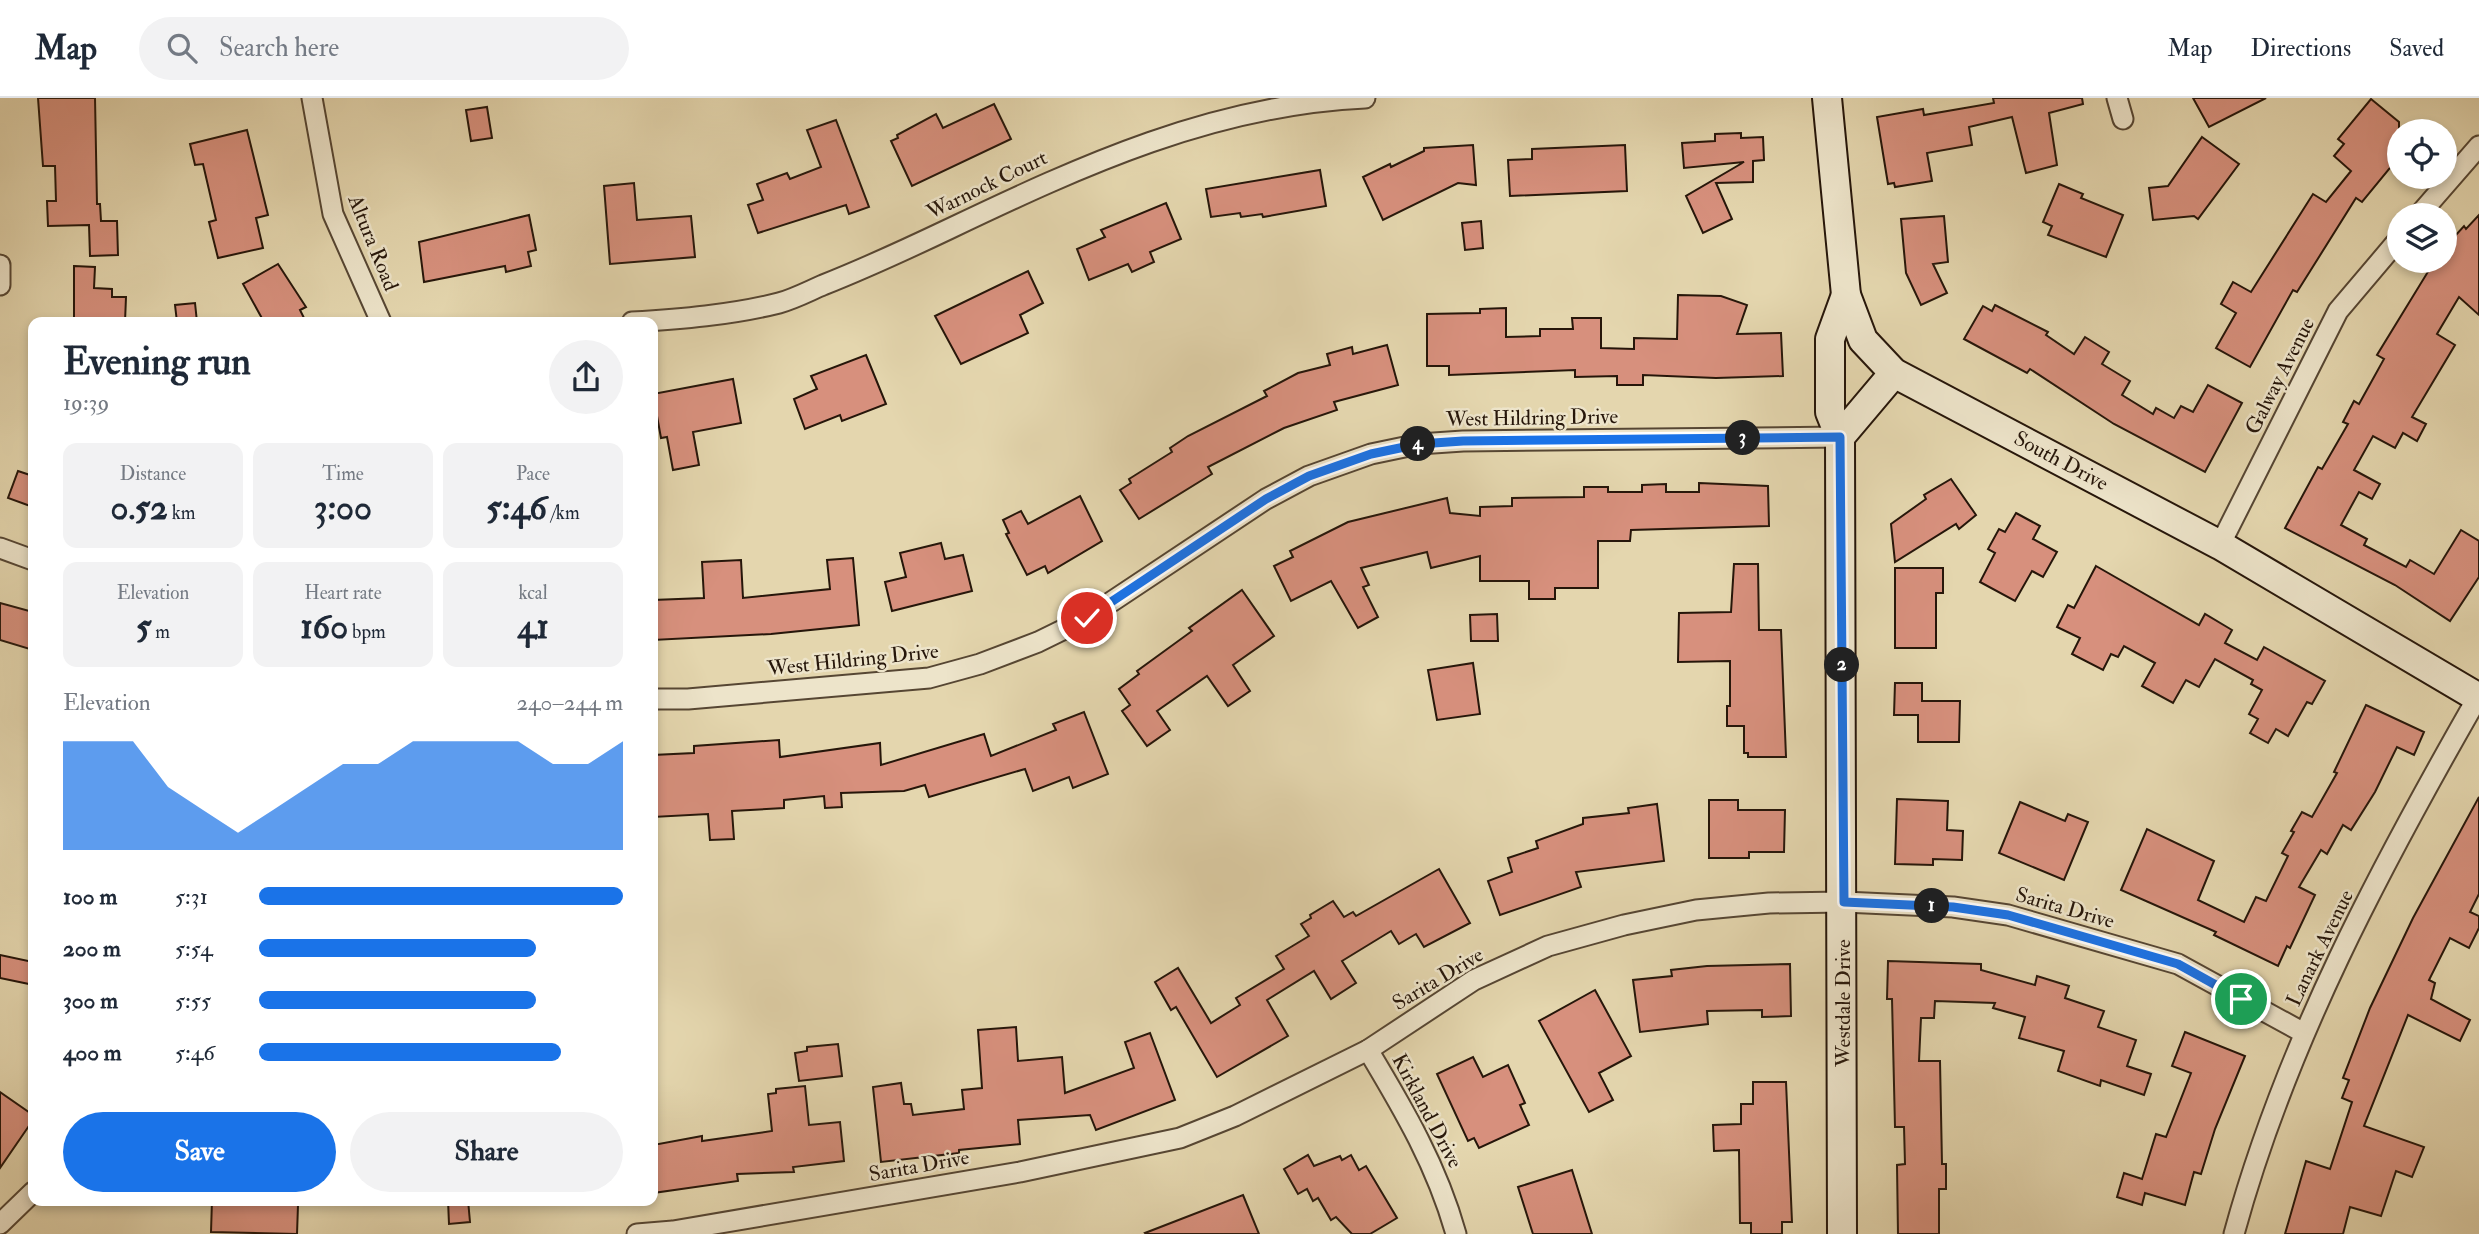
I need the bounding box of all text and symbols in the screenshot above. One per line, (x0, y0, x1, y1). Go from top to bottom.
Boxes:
search box (139, 17, 629, 80)
text: Map (35, 28, 97, 69)
icon: search (163, 29, 201, 67)
text: Search here (219, 32, 339, 64)
text: Map (2167, 33, 2212, 64)
text: Directions (2250, 33, 2351, 64)
text: Saved (2389, 33, 2444, 64)
map controls (2387, 119, 2457, 273)
button: locate (2387, 119, 2457, 189)
street label: Warnock Court (921, 144, 1052, 226)
street label: Altura Road (341, 190, 405, 296)
button: layers (2387, 203, 2457, 273)
street label: Galway Avenue (2239, 313, 2321, 439)
text: Evening run (63, 338, 251, 386)
button: share (549, 340, 623, 414)
text: 19:39 (63, 388, 109, 417)
street label: West Hildring Drive (1445, 403, 1619, 433)
pin: 3 (1726, 420, 1760, 456)
text: 3 (1739, 425, 1746, 449)
street label: South Drive (2009, 425, 2113, 497)
pin: 4 (1400, 426, 1436, 462)
text: 4 (1412, 431, 1423, 455)
text: Distance (120, 462, 186, 486)
text: Time (322, 462, 364, 486)
text: Pace (516, 462, 550, 486)
text: 0.52 (111, 486, 168, 530)
text: 3:00 (314, 486, 372, 530)
text: 5:46 (486, 486, 547, 530)
text: km (168, 501, 195, 525)
text: /km (547, 501, 580, 525)
text: Elevation (117, 581, 189, 605)
text: Heart rate (304, 581, 382, 605)
text: kcal (518, 581, 548, 605)
pin (1057, 588, 1117, 648)
icon: check (1068, 599, 1106, 637)
text: 5 (136, 605, 151, 649)
text: 160 (300, 605, 348, 649)
text: 41 (517, 605, 549, 649)
text: m (151, 620, 170, 644)
text: bpm (348, 620, 386, 644)
street label: West Hildring Drive (765, 638, 940, 683)
pin: 2 (1825, 648, 1860, 682)
text: 2 (1837, 652, 1846, 676)
text: Elevation (63, 688, 151, 717)
text: 240–244 m (516, 688, 623, 717)
street label: Sarita Drive (2012, 881, 2118, 935)
text: 100 m (63, 882, 117, 911)
text: 5:31 (175, 882, 208, 911)
street label: Lanark Avenue (2280, 885, 2360, 1011)
pin: 1 (1914, 888, 1950, 924)
text: 1 (1928, 893, 1935, 917)
text: 200 m (63, 934, 121, 963)
text: 5:54 (175, 934, 213, 963)
street label: Westdale Drive (1830, 939, 1857, 1068)
street label: Sarita Drive (1388, 941, 1489, 1017)
pin (2211, 969, 2271, 1029)
icon: arrive (2222, 980, 2260, 1018)
text: 300 m (63, 986, 118, 1015)
text: 5:55 (175, 986, 211, 1015)
text: 400 m (63, 1038, 122, 1067)
text: 5:46 (175, 1038, 215, 1067)
street label: Kirkland Drive (1386, 1049, 1469, 1173)
button: Save (63, 1112, 336, 1192)
button: Share (350, 1112, 623, 1192)
street label: Sarita Drive (867, 1144, 972, 1188)

